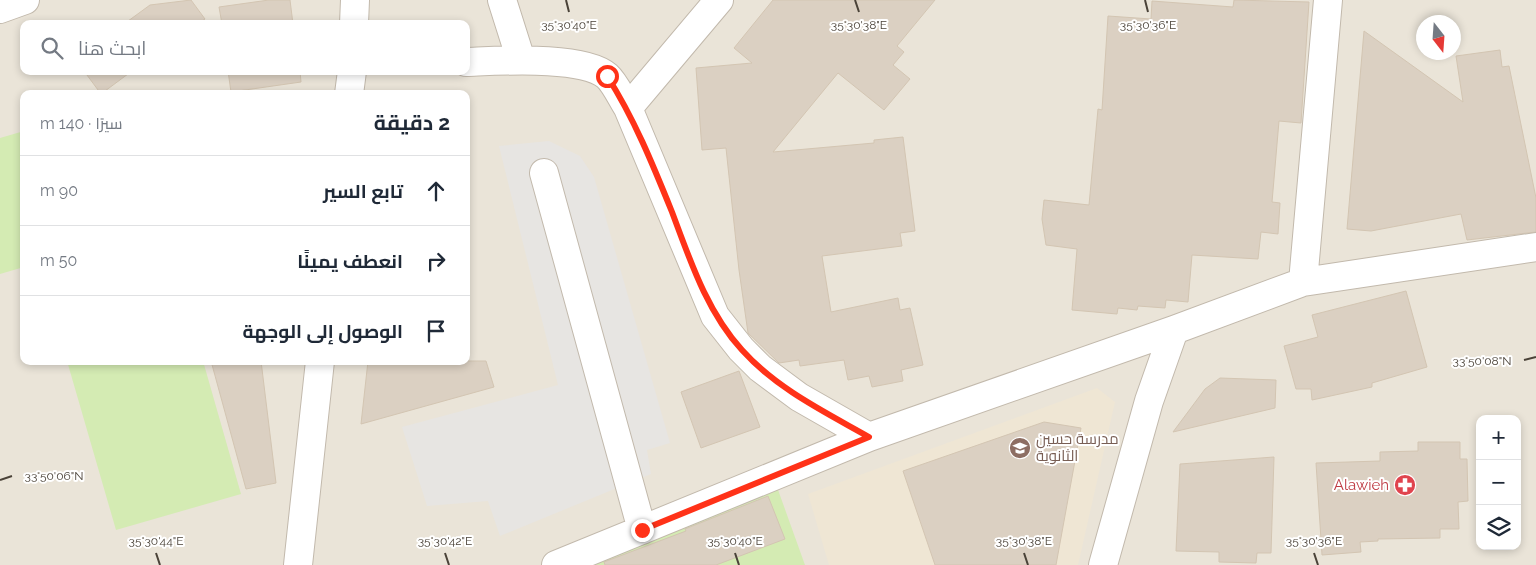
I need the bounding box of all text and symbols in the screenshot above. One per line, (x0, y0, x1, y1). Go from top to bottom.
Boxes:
north arrow (1416, 15, 1461, 60)
text: 35°30'40"E (541, 18, 597, 32)
text: 35°30'38"E (831, 18, 887, 32)
text: 35°30'36"E (1120, 18, 1176, 32)
search box (20, 20, 470, 75)
icon: search (38, 34, 66, 62)
text: ابحث هنا (78, 37, 146, 59)
route start (596, 65, 619, 88)
text: 2 دقيقة (374, 110, 450, 135)
text: سيرًا · 140 m (40, 114, 122, 133)
icon: ahead (422, 177, 450, 205)
text: تابع السير (323, 180, 403, 202)
text: 90 m (40, 181, 78, 200)
icon: right (422, 247, 450, 275)
text: انعطف يمينًا (297, 250, 403, 272)
text: 50 m (40, 251, 77, 270)
icon: arrive (422, 317, 450, 345)
text: الوصول إلى الوجهة (243, 320, 403, 342)
text: 33°50'08"N (1453, 354, 1511, 368)
map controls (1476, 415, 1521, 550)
button: + (1476, 415, 1521, 460)
place label: مدرسة حسين الثانوية (1036, 430, 1119, 465)
school or university icon: مدرسة حسين الثانوية (1008, 436, 1032, 460)
button: − (1476, 460, 1521, 505)
text: 33°50'06"N (25, 469, 84, 483)
pharmacy icon: Alawieh (1393, 473, 1417, 497)
place label: Alawieh (1334, 476, 1389, 494)
button: layers (1476, 505, 1521, 550)
route end (631, 519, 654, 542)
text: 35°30'44"E (129, 534, 183, 548)
text: 35°30'42"E (418, 534, 472, 548)
text: 35°30'40"E (707, 534, 763, 548)
text: 35°30'38"E (996, 534, 1052, 548)
text: 35°30'36"E (1286, 534, 1342, 548)

